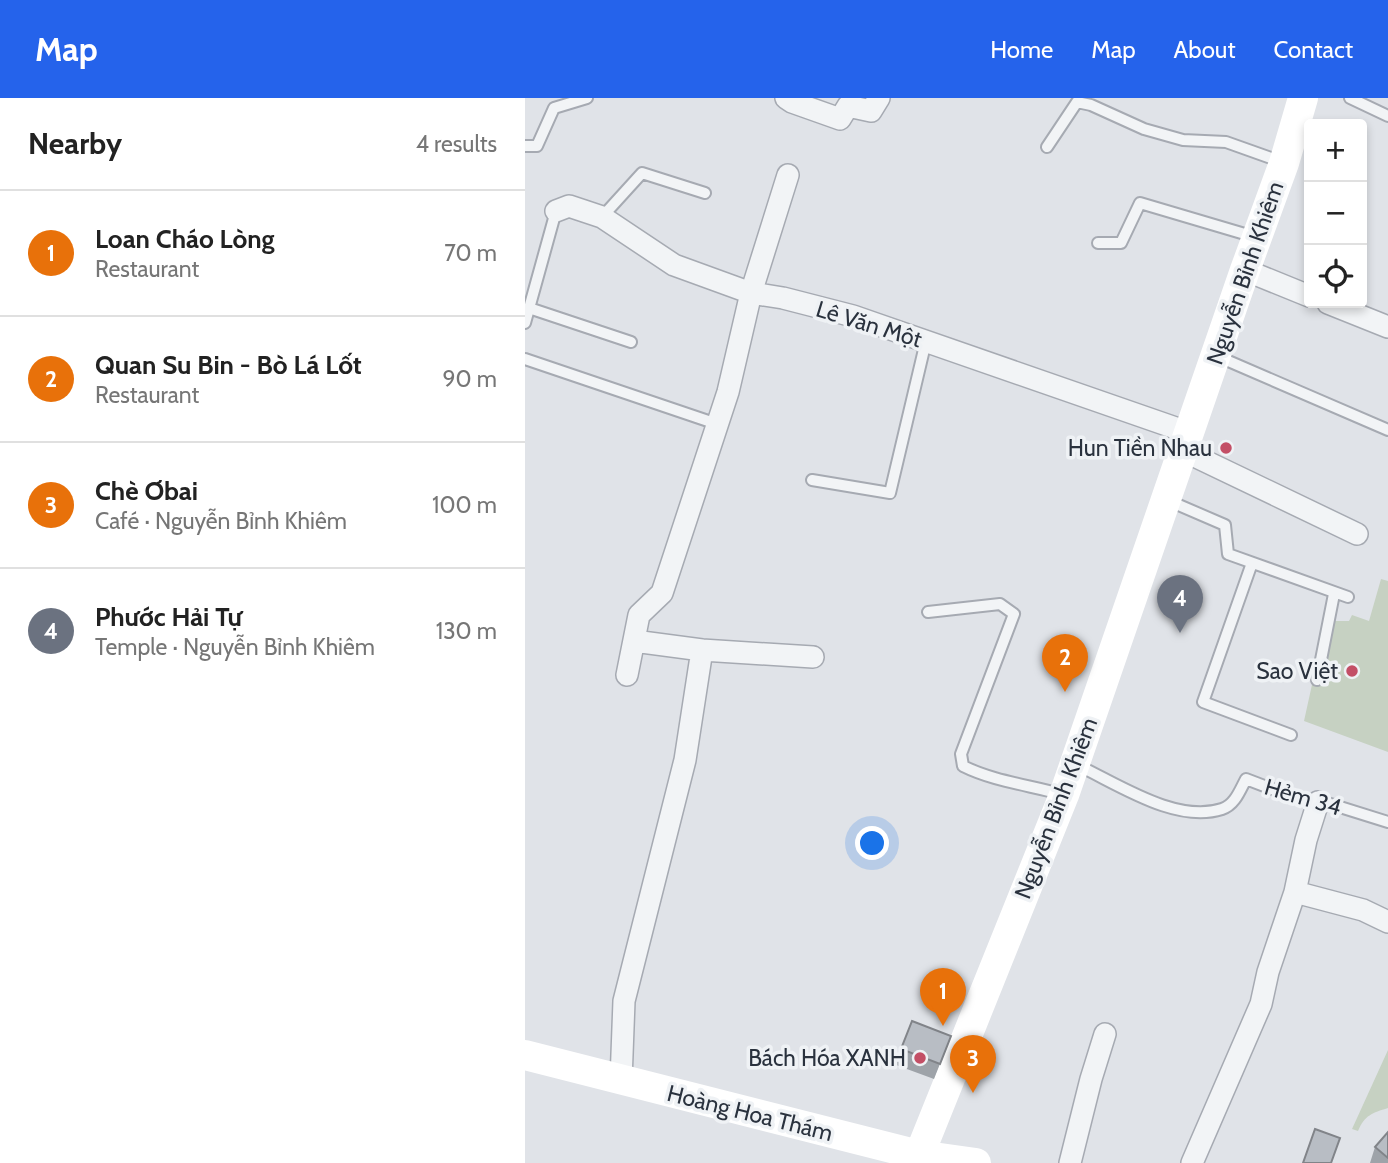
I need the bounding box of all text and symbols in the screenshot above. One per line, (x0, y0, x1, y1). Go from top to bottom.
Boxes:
text: Map (35, 29, 98, 69)
text: Home (990, 35, 1053, 64)
text: Map (1091, 35, 1136, 64)
text: About (1174, 35, 1236, 64)
text: Contact (1274, 35, 1353, 64)
map controls (1304, 119, 1367, 308)
button: + (1304, 119, 1367, 182)
text: Nearby (28, 125, 122, 162)
text: 4 results (416, 130, 497, 158)
street label: Nguyễn Bỉnh Khiêm (1201, 178, 1289, 368)
button: − (1304, 182, 1367, 245)
text: Loan Cháo Lòng (95, 223, 275, 255)
text: 1 (47, 239, 55, 267)
text: 70 m (444, 239, 497, 267)
button: locate (1304, 245, 1367, 308)
text: Restaurant (95, 255, 199, 283)
street label: Lê Văn Một (813, 295, 925, 353)
text: Quan Su Bin - Bò Lá Lốt (95, 349, 362, 381)
text: 2 (45, 365, 57, 393)
text: 90 m (443, 365, 497, 393)
text: Restaurant (95, 381, 199, 409)
place label: Hun Tiền Nhau (1068, 434, 1212, 462)
marker: Hun Tiền Nhau (1218, 440, 1234, 456)
text: Chè Ơbai (95, 475, 198, 507)
text: 3 (45, 491, 57, 519)
text: 100 m (432, 491, 497, 519)
text: Café · Nguyễn Bỉnh Khiêm (95, 507, 347, 535)
pin: 4 (1157, 575, 1203, 633)
text: Phước Hải Tự (95, 601, 242, 633)
text: 4 (44, 617, 58, 645)
text: 130 m (436, 617, 497, 645)
text: Temple · Nguyễn Bỉnh Khiêm (95, 633, 375, 661)
pin: 2 (1042, 634, 1088, 692)
place label: Sao Việt (1256, 657, 1338, 685)
marker: Sao Việt (1344, 663, 1360, 679)
street label: Nguyễn Bỉnh Khiêm (1009, 713, 1103, 903)
street label: Hẻm 34 (1261, 773, 1345, 821)
your location (855, 826, 889, 860)
pin: 1 (920, 968, 966, 1026)
pin: 3 (950, 1035, 996, 1093)
place label: Bách Hóa XANH (748, 1044, 906, 1072)
marker: Bách Hóa XANH (912, 1050, 928, 1066)
street label: Hoàng Hoa Thám (664, 1079, 836, 1147)

